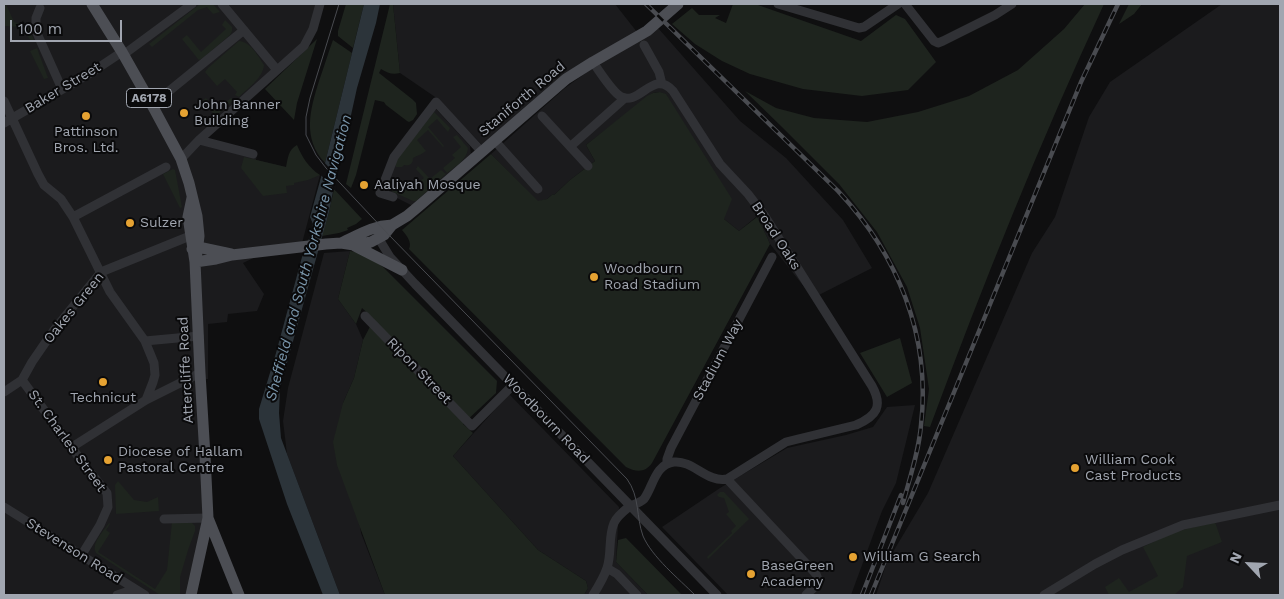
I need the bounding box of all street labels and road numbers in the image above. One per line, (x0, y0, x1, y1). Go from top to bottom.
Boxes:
street label: Staniforth Road (475, 58, 569, 140)
street label: Baker Street (22, 59, 104, 117)
road number: A6178 (126, 89, 172, 108)
street label: Broad Oaks (748, 199, 804, 273)
street label: Oakes Green (40, 269, 108, 347)
street label: Attercliffe Road (175, 316, 197, 424)
street label: Stadium Way (690, 316, 746, 404)
street label: Ripon Street (383, 334, 455, 408)
street label: Woodbourn Road (499, 371, 593, 467)
street label: St. Charles Street (24, 387, 110, 495)
street label: Stevenson Road (23, 515, 125, 587)

